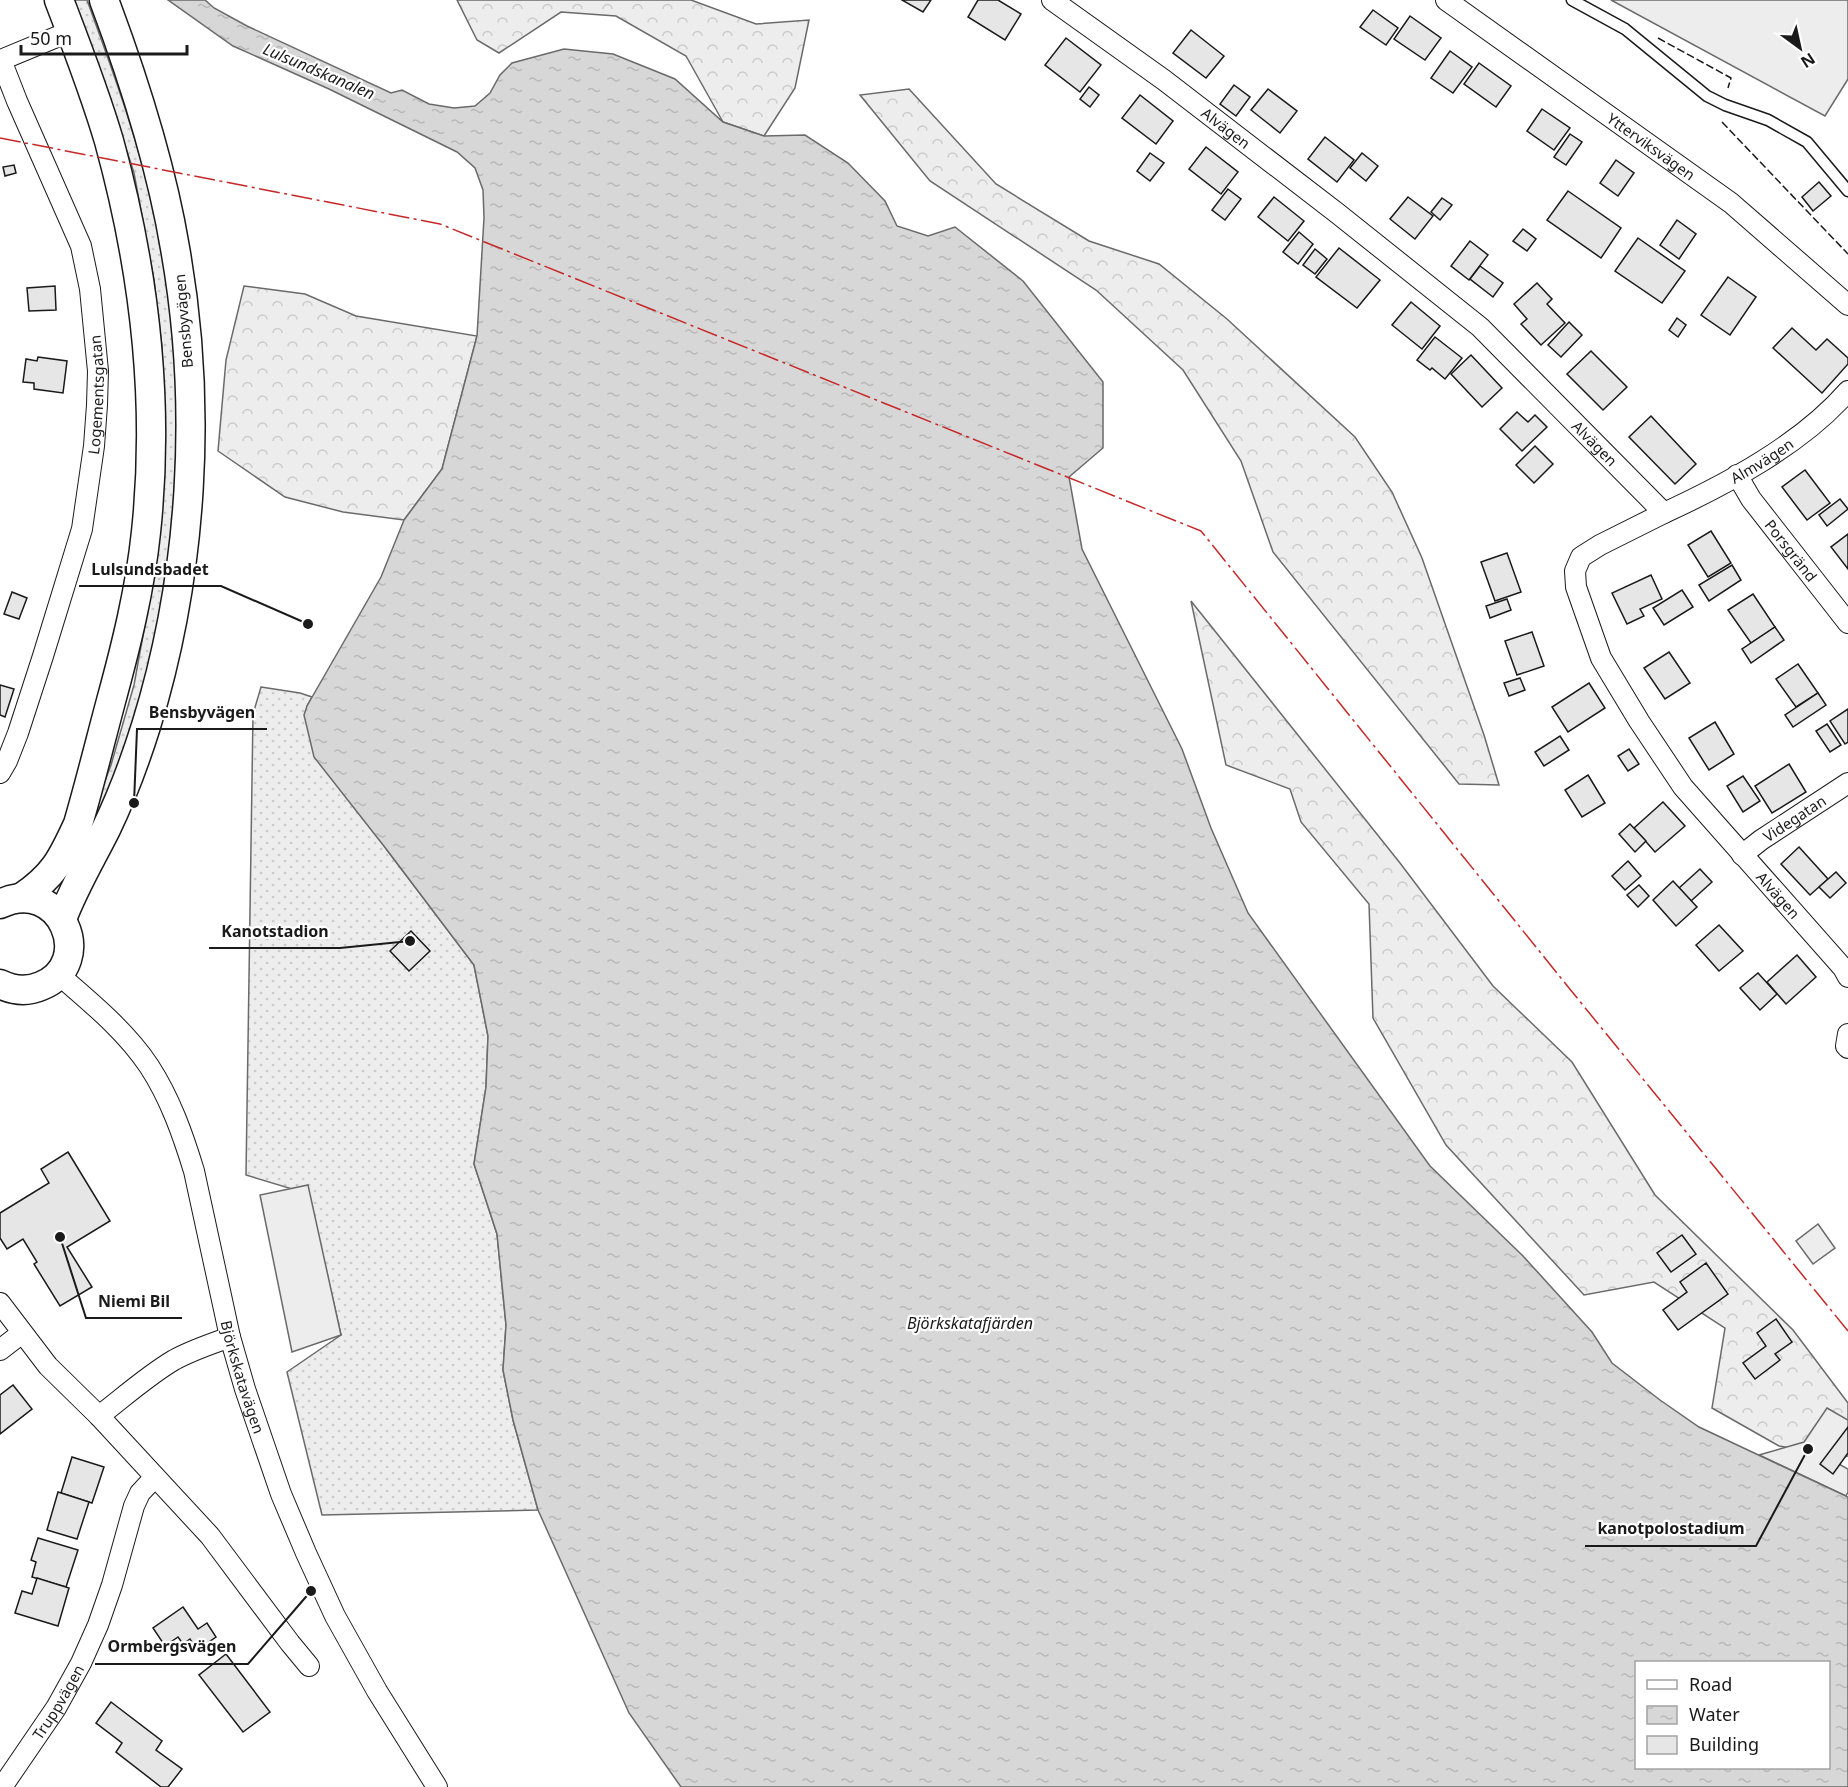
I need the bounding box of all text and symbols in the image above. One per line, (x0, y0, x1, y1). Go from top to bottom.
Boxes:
scale bar (21, 18, 188, 56)
north arrow (1770, 18, 1830, 78)
text: 50 m (30, 26, 72, 50)
water label: Lulsundskanalen (260, 38, 378, 104)
text: N (1797, 48, 1820, 73)
street label: Alvägen (1198, 103, 1255, 153)
street label: Ytterviksvägen (1603, 108, 1699, 184)
street label: Bensbyvägen (169, 273, 197, 369)
street label: Logementsgatan (83, 334, 108, 456)
street label: Alvägen (1568, 416, 1622, 470)
street label: Almvägen (1727, 433, 1797, 488)
street label: Porsgränd (1761, 515, 1822, 586)
callout: Lulsundsbadet (79, 552, 221, 586)
text: Lulsundsbadet (91, 558, 209, 580)
callout: Bensbyvägen (137, 695, 267, 729)
text: Bensbyvägen (149, 701, 255, 723)
street label: Videgatan (1759, 790, 1830, 846)
street label: Alvägen (1752, 867, 1805, 923)
callout: Kanotstadion (209, 914, 340, 948)
text: Kanotstadion (221, 920, 329, 942)
callout: Niemi Bil (86, 1284, 182, 1318)
text: Niemi Bil (98, 1290, 170, 1312)
water label: Björkskatafjärden (907, 1312, 1033, 1334)
street label: Björkskatavägen (217, 1318, 269, 1436)
callout: kanotpolostadium (1585, 1512, 1756, 1546)
text: kanotpolostadium (1597, 1517, 1745, 1539)
callout: Ormbergsvägen (95, 1630, 248, 1664)
text: Ormbergsvägen (108, 1635, 237, 1657)
street label: Truppvägen (28, 1661, 88, 1743)
legend (1635, 1661, 1830, 1769)
text: Road (1689, 1672, 1732, 1696)
text: Water (1689, 1702, 1740, 1726)
text: Building (1689, 1732, 1759, 1756)

